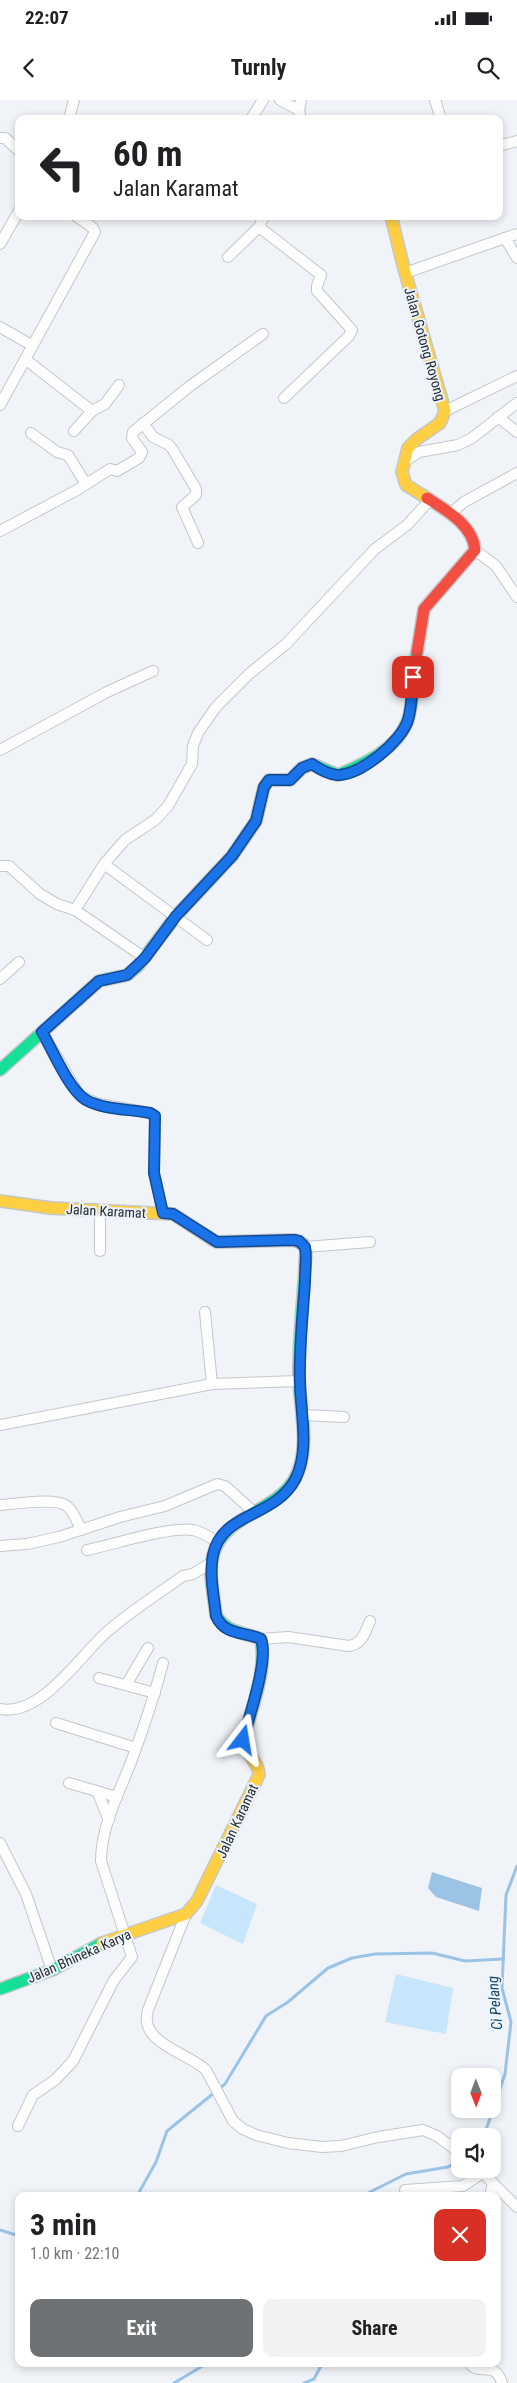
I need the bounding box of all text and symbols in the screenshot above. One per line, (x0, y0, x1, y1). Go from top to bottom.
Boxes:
text: 22:07 (25, 6, 69, 29)
icon: back (15, 54, 43, 82)
icon: search (474, 54, 502, 82)
text: Turnly (231, 55, 286, 80)
text: 60 m (113, 134, 182, 175)
icon: left (30, 135, 95, 200)
text: Jalan Karamat (113, 176, 238, 201)
street label: Jalan Gotong Royong (401, 285, 449, 403)
pin (392, 656, 434, 698)
icon: arrive (399, 663, 427, 691)
street label: Jalan Karamat (66, 1201, 146, 1221)
position arrow (216, 1713, 268, 1765)
street label: Jalan Karamat (213, 1781, 261, 1861)
street label: Jalan Bhineka Karya (25, 1926, 133, 1986)
water label: Ci Pelang (484, 1975, 506, 2031)
north arrow (451, 2068, 501, 2118)
map controls (451, 2068, 501, 2178)
button: sound (451, 2128, 501, 2178)
text: 3 min (30, 2207, 97, 2242)
button: close (434, 2209, 486, 2261)
text: 1.0 km · 22:10 (30, 2244, 120, 2263)
button: Exit (30, 2299, 253, 2357)
button: Share (263, 2299, 486, 2357)

